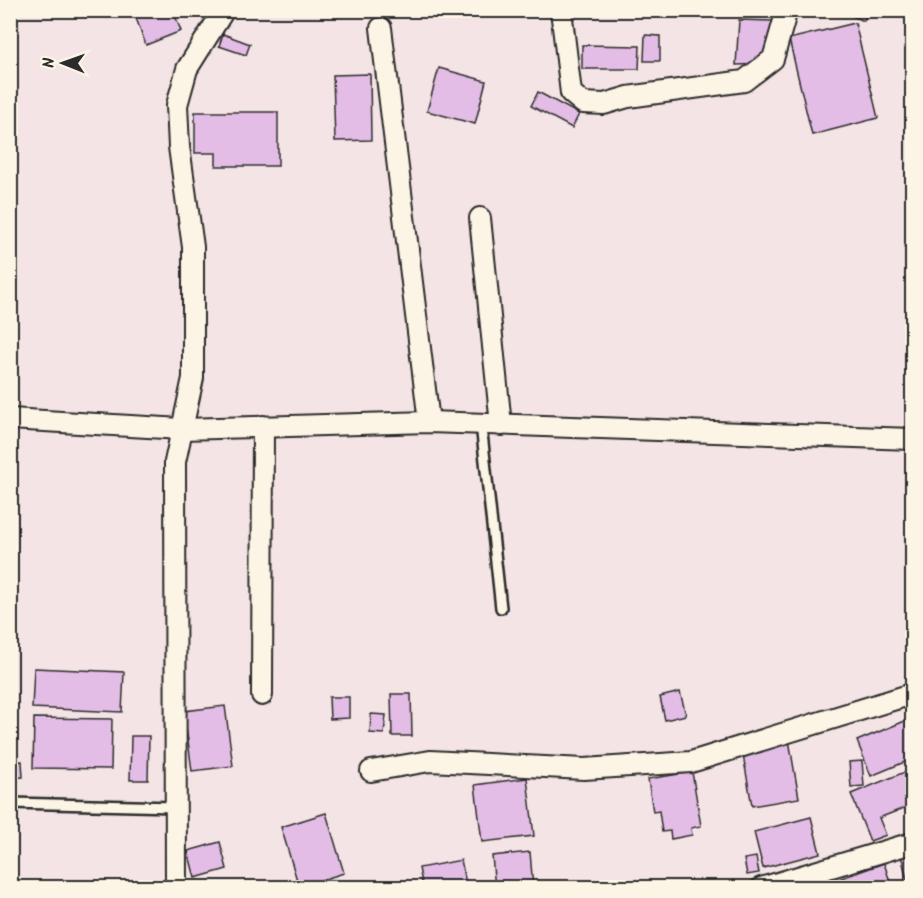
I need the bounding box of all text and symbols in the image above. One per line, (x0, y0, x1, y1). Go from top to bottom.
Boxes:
north arrow (33, 33, 93, 93)
text: N (37, 57, 62, 68)

